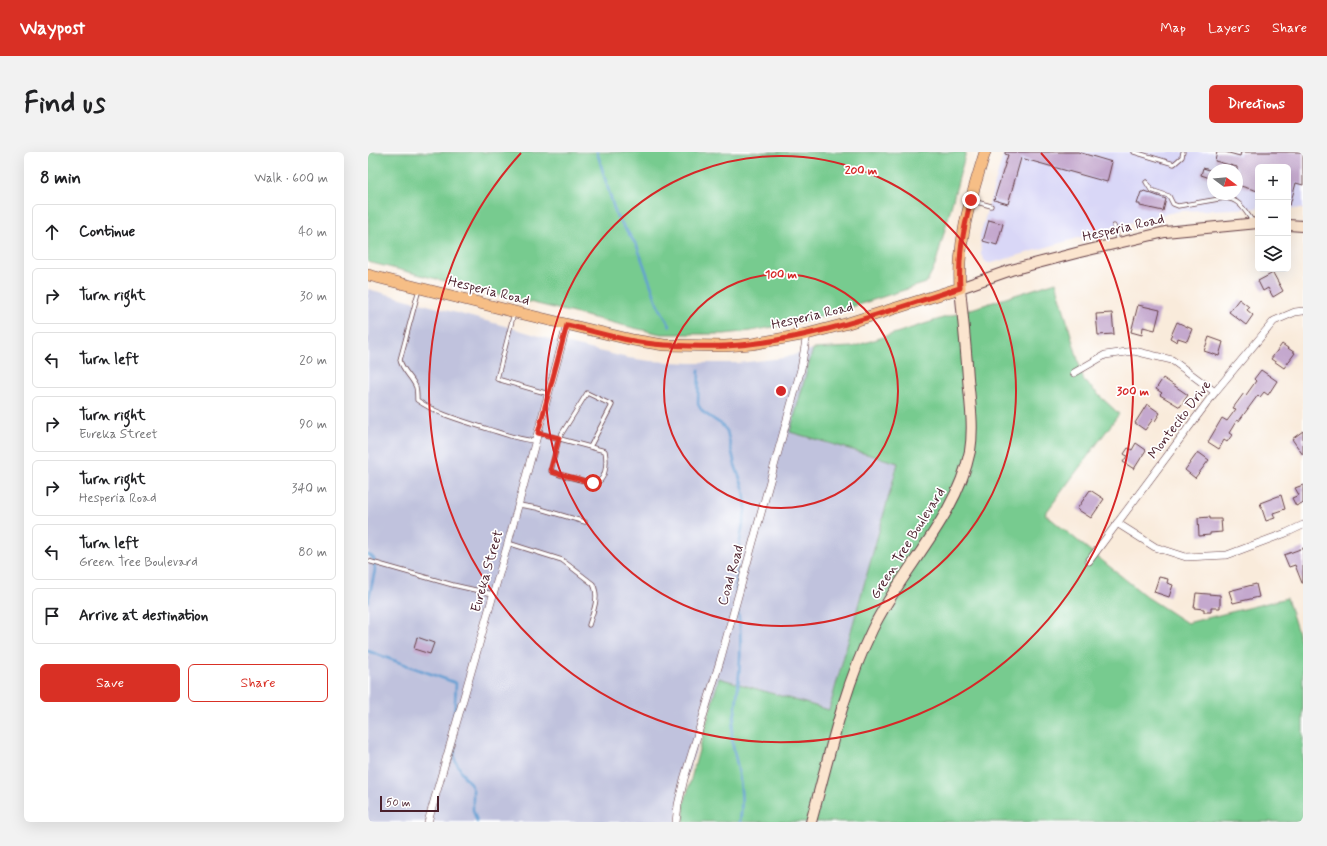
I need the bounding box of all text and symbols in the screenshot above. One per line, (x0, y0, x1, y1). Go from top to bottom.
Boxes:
text: Waypost (20, 16, 85, 41)
text: Map (1160, 19, 1186, 37)
text: Layers (1208, 19, 1250, 37)
text: Share (1272, 19, 1307, 37)
button: Directions (1209, 85, 1303, 123)
text: Find us (24, 86, 105, 123)
text: 200 m (845, 163, 878, 179)
north arrow (1207, 164, 1243, 200)
map controls (1255, 164, 1291, 272)
button: + (1255, 164, 1291, 200)
text: 8 min (40, 167, 81, 189)
text: Walk · 600 m (254, 170, 328, 187)
route end (962, 191, 980, 209)
button: − (1255, 200, 1291, 236)
street label: Hesperia Road (1081, 210, 1166, 246)
icon: ahead (41, 221, 63, 243)
text: Continue (79, 222, 135, 242)
text: 40 m (298, 224, 327, 241)
button: layers (1255, 236, 1291, 272)
text: 100 m (765, 267, 798, 283)
street label: Hesperia Road (446, 272, 531, 310)
icon: right (41, 285, 63, 307)
text: Turn right (79, 286, 146, 306)
text: 30 m (300, 288, 327, 305)
street label: Hesperia Road (770, 298, 855, 334)
icon: left (41, 349, 63, 371)
text: Turn left (79, 350, 139, 370)
text: 20 m (299, 352, 327, 369)
street label: Montecito Drive (1144, 376, 1216, 463)
centre of rings (774, 384, 788, 398)
text: 300 m (1117, 384, 1150, 400)
text: Turn right (79, 406, 146, 426)
icon: right (41, 413, 63, 435)
text: 90 m (299, 416, 327, 433)
text: Eureka Street (79, 426, 158, 443)
text: Turn right (79, 470, 146, 490)
route start (584, 474, 602, 492)
icon: right (41, 477, 63, 499)
text: 340 m (292, 480, 327, 497)
street label: Green Tree Boulevard (866, 485, 949, 603)
text: Hesperia Road (79, 490, 156, 507)
street label: Eureka Street (467, 528, 507, 614)
text: Turn left (79, 534, 139, 554)
icon: left (41, 541, 63, 563)
street label: Coad Road (714, 543, 748, 608)
text: 80 m (298, 544, 327, 561)
text: Green Tree Boulevard (79, 554, 198, 571)
icon: arrive (41, 605, 63, 627)
text: Arrive at destination (79, 606, 208, 626)
button: Save (40, 664, 180, 702)
button: Share (188, 664, 328, 702)
scale bar (380, 794, 439, 813)
text: 50 m (386, 796, 411, 810)

